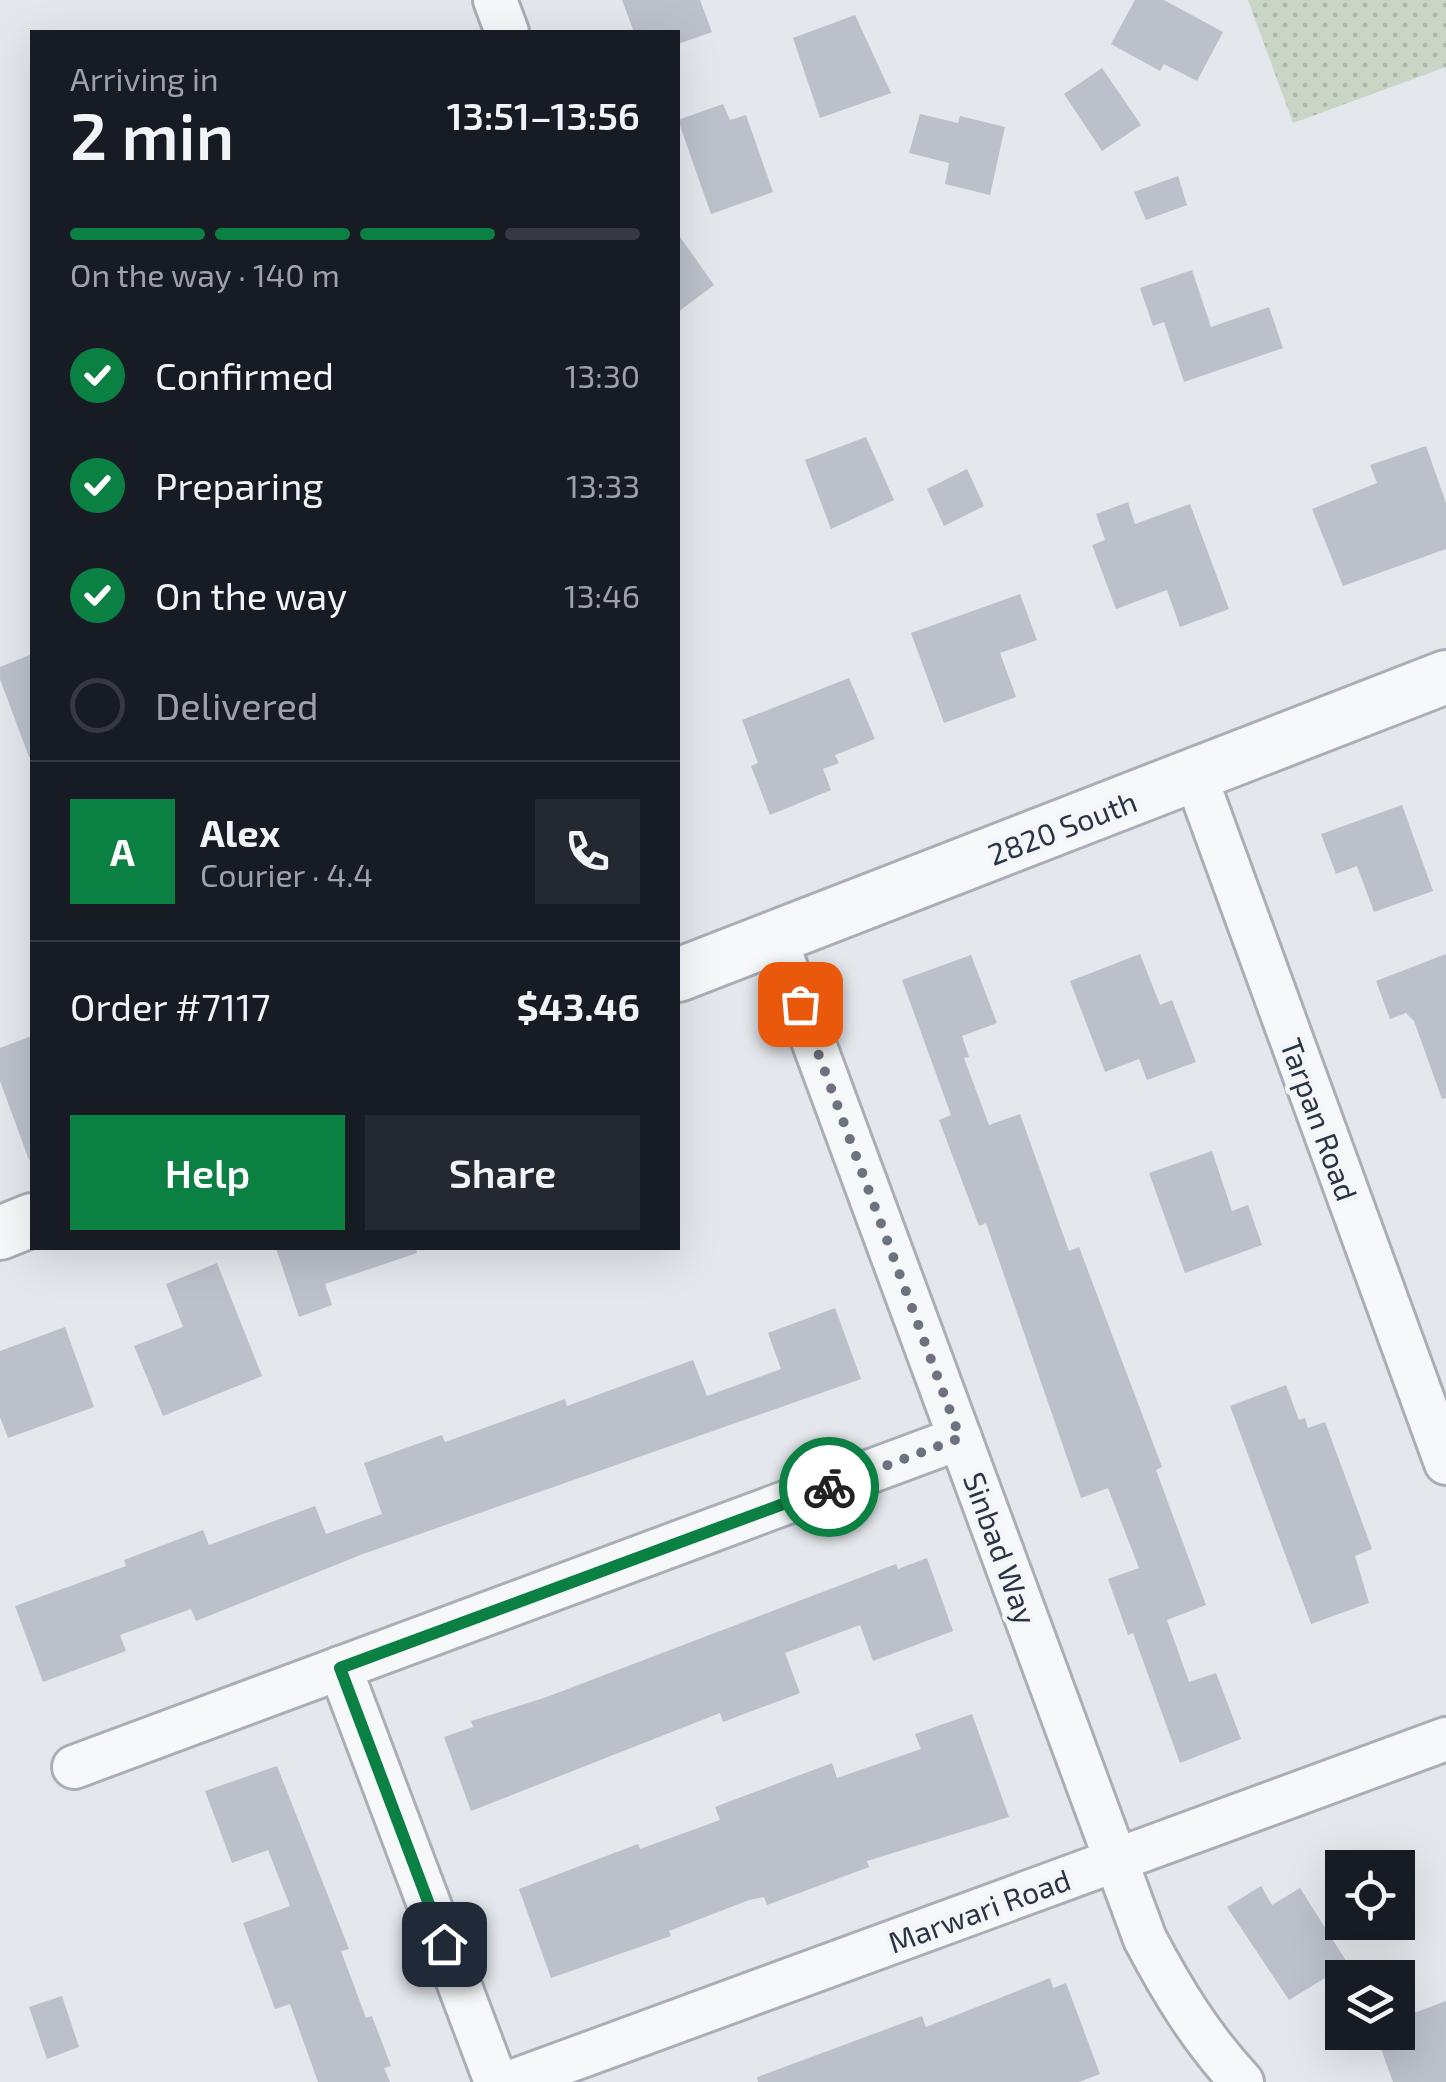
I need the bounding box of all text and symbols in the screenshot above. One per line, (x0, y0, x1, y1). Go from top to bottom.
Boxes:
text: Arriving in (70, 59, 219, 97)
text: 13:51–13:56 (447, 92, 640, 138)
text: 2 min (70, 95, 234, 173)
text: On the way · 140 m (70, 255, 340, 293)
icon: check (70, 348, 125, 403)
text: Confirmed (155, 352, 334, 398)
text: 13:30 (565, 356, 640, 394)
icon: check (70, 458, 125, 513)
text: Preparing (155, 462, 323, 508)
text: 13:33 (566, 466, 640, 504)
icon: check (70, 568, 125, 623)
text: On the way (155, 572, 347, 618)
text: 13:46 (564, 576, 640, 614)
text: Delivered (155, 682, 319, 728)
street label: 2820 South (982, 782, 1142, 872)
button: phone (535, 799, 640, 904)
text: Alex (200, 809, 280, 855)
text: A (110, 828, 135, 874)
text: Courier · 4.4 (200, 855, 373, 893)
pin (758, 962, 843, 1047)
icon: bag (773, 977, 828, 1032)
text: Order #7117 (70, 983, 271, 1029)
text: $43.46 (516, 983, 640, 1029)
street label: Tarpan Road (1274, 1033, 1366, 1205)
button: Help (70, 1115, 345, 1230)
button: Share (365, 1115, 640, 1230)
courier (779, 1437, 879, 1537)
icon: bike (802, 1460, 857, 1515)
street label: Sinbad Way (957, 1467, 1045, 1629)
map controls (1325, 1850, 1415, 2050)
button: locate (1325, 1850, 1415, 1940)
street label: Marwari Road (883, 1860, 1075, 1960)
pin (402, 1902, 487, 1987)
icon: home (417, 1917, 472, 1972)
button: layers (1325, 1960, 1415, 2050)

